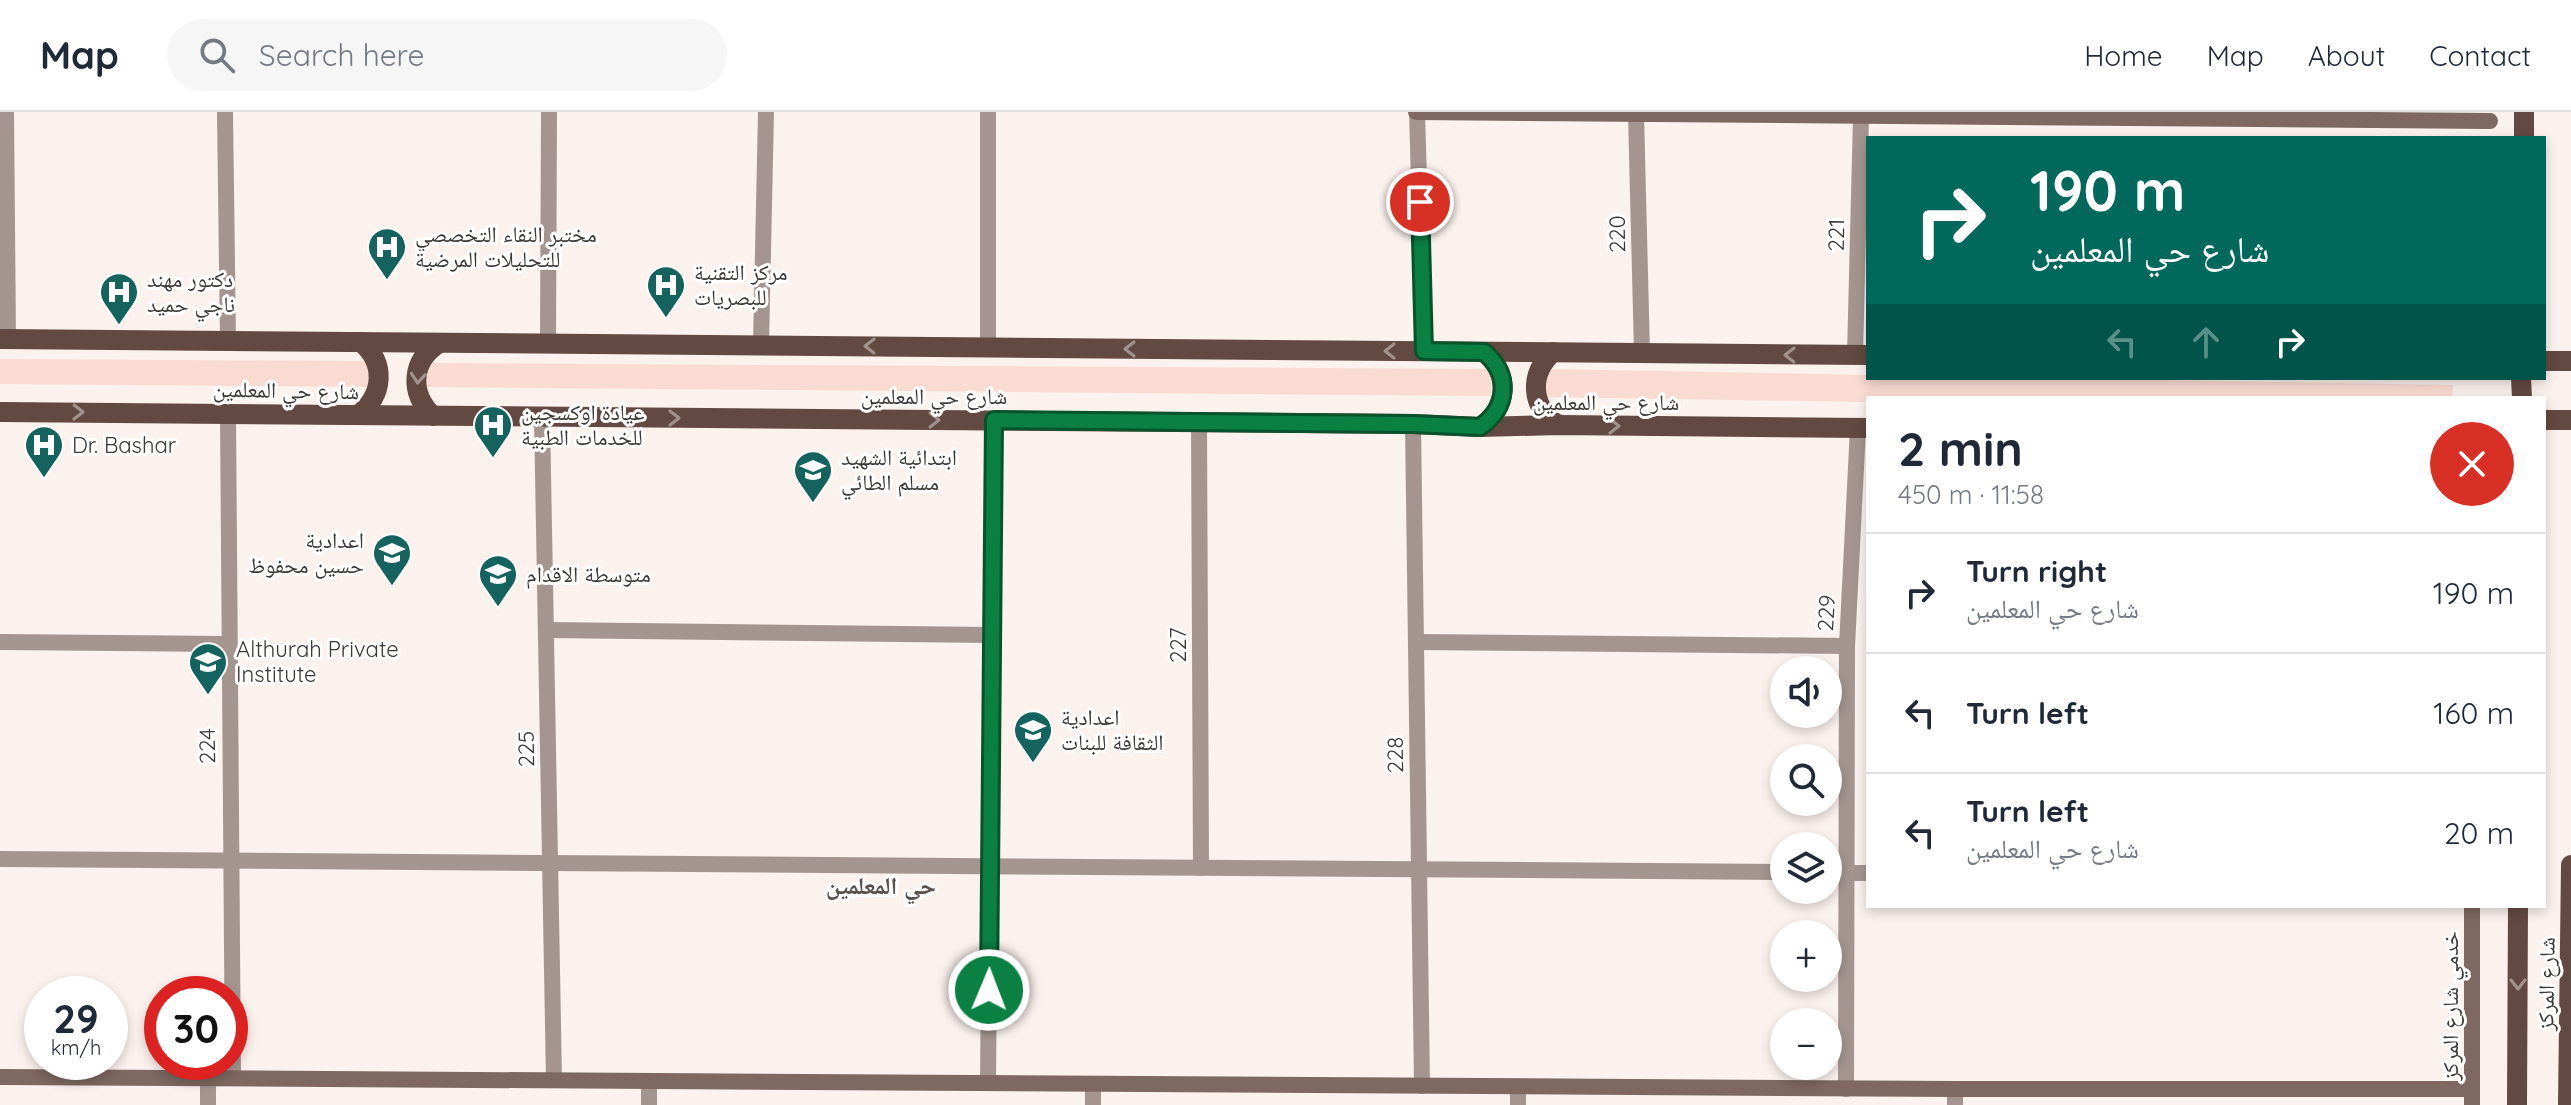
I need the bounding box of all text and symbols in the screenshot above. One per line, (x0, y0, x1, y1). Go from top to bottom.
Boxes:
search box (167, 19, 727, 91)
text: Map (40, 31, 119, 79)
icon: search (195, 33, 239, 77)
text: Search here (259, 36, 424, 74)
text: Home (2084, 38, 2163, 73)
text: Map (2207, 38, 2264, 73)
text: About (2308, 38, 2385, 73)
text: Contact (2429, 38, 2531, 73)
text: 190 m (2030, 155, 2185, 225)
pin (1386, 168, 1454, 236)
icon: right (1898, 168, 2002, 272)
icon: arrive (1398, 180, 1442, 224)
street label: 220 (1603, 215, 1631, 253)
street label: 221 (1822, 218, 1850, 252)
place label: مختبر النقاء التخصصي للتحليلات المرضية (415, 220, 597, 273)
hospital icon: مختبر النقاء التخصصي للتحليلات المرضية (366, 226, 408, 281)
text: شارع حي المعلمين (2030, 226, 2269, 271)
place label: مركز التقنية للبصريات (694, 258, 788, 311)
hospital icon: مركز التقنية للبصريات (645, 264, 687, 319)
place label: دكتور مهند ناجي حميد (147, 265, 235, 322)
hospital icon: دكتور مهند ناجي حميد (98, 271, 140, 326)
icon: left (2100, 320, 2144, 364)
icon: ahead (2184, 320, 2228, 364)
icon: right (2268, 320, 2312, 364)
one-way arrow (863, 337, 876, 355)
one-way arrow (1123, 340, 1136, 357)
one-way arrow (1383, 342, 1396, 360)
one-way arrow (1783, 346, 1796, 363)
one-way arrow (410, 371, 427, 384)
street label: شارع حي المعلمين (213, 375, 359, 409)
street label: شارع حي المعلمين (861, 382, 1007, 414)
street label: شارع حي المعلمين (1533, 388, 1679, 420)
place label: عيادة اوكسجين للخدمات الطبية (521, 398, 644, 451)
one-way arrow (72, 403, 85, 421)
hospital icon: عيادة اوكسجين للخدمات الطبية (472, 404, 514, 459)
one-way arrow (668, 409, 681, 427)
one-way arrow (928, 411, 941, 429)
one-way arrow (1608, 417, 1621, 434)
text: 2 min (1898, 418, 2023, 478)
button: close (2430, 422, 2514, 506)
hospital icon: Dr. Bashar (23, 424, 65, 479)
place label: Dr. Bashar (72, 431, 177, 459)
place label: ابتدائية الشهيد مسلم الطائي (841, 443, 957, 500)
school or university icon: ابتدائية الشهيد مسلم الطائي (792, 449, 834, 504)
text: 450 m · 11:58 (1898, 478, 2044, 511)
place label: اعدادية حسين محفوظ (248, 526, 364, 579)
school or university icon: اعدادية حسين محفوظ (371, 532, 413, 587)
text: Turn right (1966, 552, 2107, 590)
school or university icon: متوسطة الاقدام (477, 553, 519, 608)
place label: متوسطة الاقدام (526, 560, 651, 589)
icon: right (1898, 571, 1942, 615)
text: 190 m (2433, 574, 2514, 612)
text: شارع حي المعلمين (1966, 592, 2139, 625)
street label: 229 (1811, 594, 1841, 632)
street label: 227 (1164, 627, 1192, 663)
place label: Althurah Private Institute (236, 635, 399, 688)
school or university icon: Althurah Private Institute (187, 641, 229, 696)
map controls (1770, 656, 1842, 1080)
button: sound (1770, 656, 1842, 728)
icon: left (1898, 691, 1942, 735)
text: Turn left (1966, 694, 2089, 732)
text: 160 m (2433, 694, 2514, 732)
place label: اعدادية الثقافة للبنات (1061, 703, 1164, 756)
school or university icon: اعدادية الثقافة للبنات (1012, 709, 1054, 764)
street label: 224 (193, 728, 221, 764)
street label: 225 (512, 731, 540, 767)
street label: 228 (1381, 737, 1409, 773)
button: search (1770, 744, 1842, 816)
text: Turn left (1966, 792, 2089, 830)
icon: left (1898, 811, 1942, 855)
text: 20 m (2444, 814, 2514, 852)
button: layers (1770, 832, 1842, 904)
text: شارع حي المعلمين (1966, 832, 2139, 865)
district label: حي المعلمين (826, 870, 936, 905)
button: + (1770, 920, 1842, 992)
street label: خدمي شارع المركز (2436, 931, 2468, 1082)
street label: شارع المركز (2531, 937, 2561, 1032)
position arrow (947, 948, 1031, 1032)
speed limit sign: 30 (144, 976, 248, 1080)
one-way arrow (2509, 978, 2527, 991)
text: 29 (53, 993, 99, 1043)
button: − (1770, 1008, 1842, 1080)
text: km/h (51, 1035, 101, 1060)

